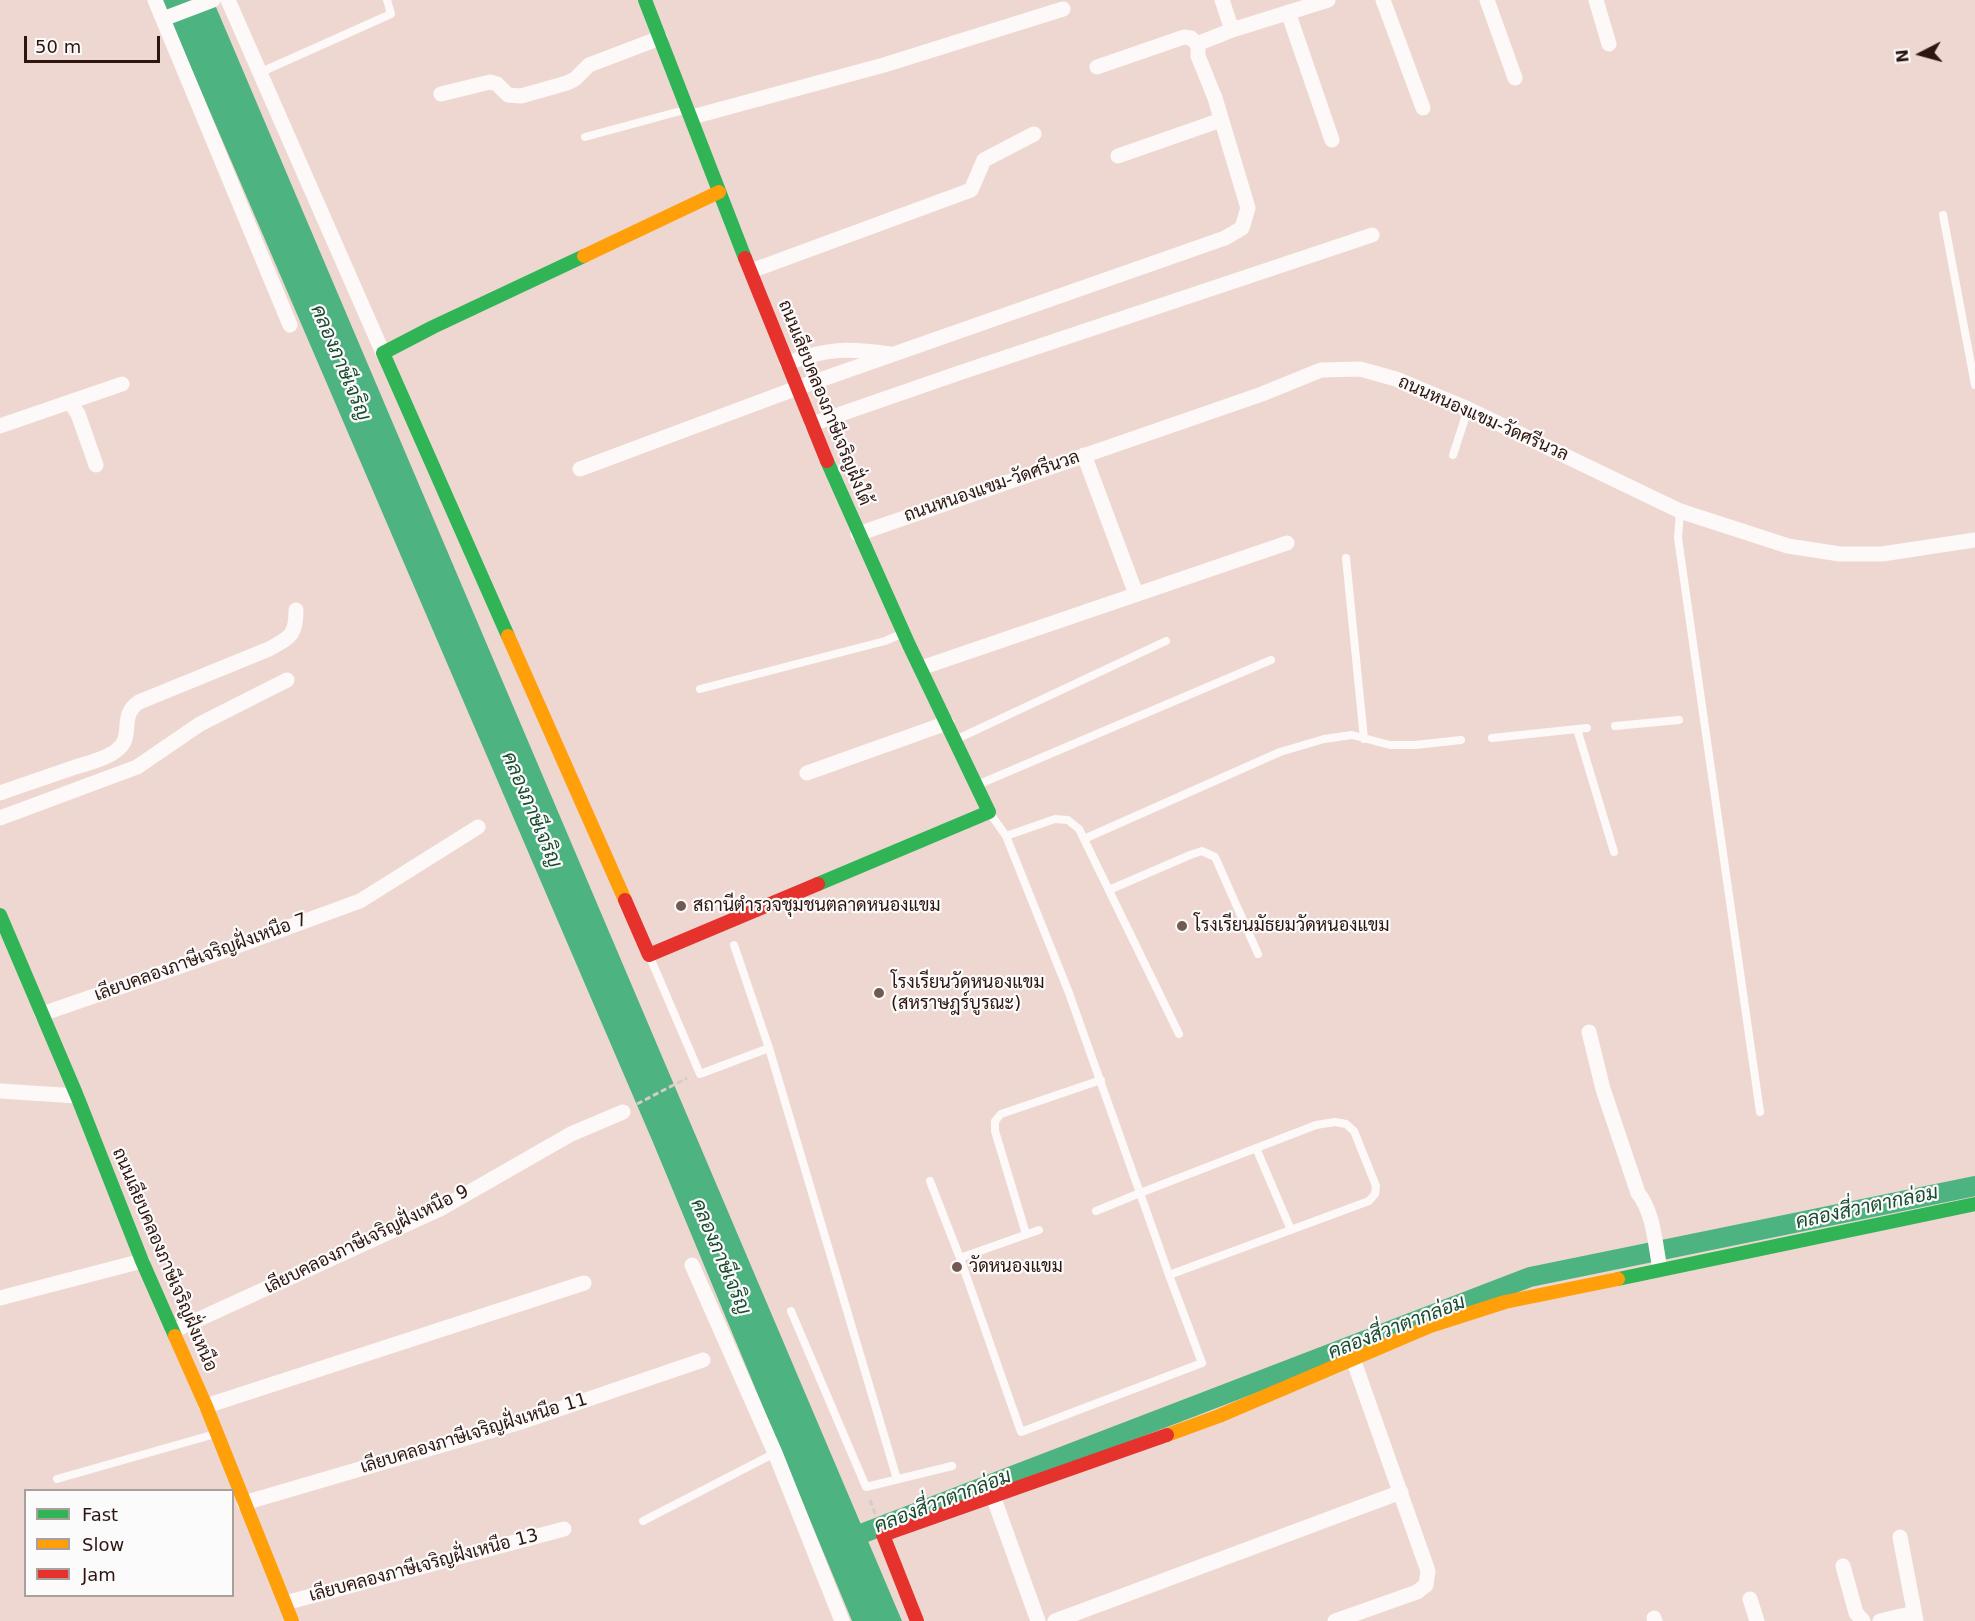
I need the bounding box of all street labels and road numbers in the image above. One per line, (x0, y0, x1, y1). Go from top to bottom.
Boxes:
street label: ถนนเลียบคลองภาษีเจริญฝั่งใต้ (773, 297, 875, 509)
street label: ถนนหนองแขม-วัดศรีนวล (1394, 372, 1572, 466)
street label: ถนนหนองแขม-วัดศรีนวล (901, 447, 1083, 527)
street label: เลียบคลองภาษีเจริญฝั่งเหนือ 7 (92, 909, 310, 1007)
street label: ถนนเลียบคลองภาษีเจริญฝั่งเหนือ (107, 1145, 221, 1375)
street label: เลียบคลองภาษีเจริญฝั่งเหนือ 9 (261, 1181, 473, 1299)
street label: เลียบคลองภาษีเจริญฝั่งเหนือ 11 (358, 1389, 590, 1479)
street label: เลียบคลองภาษีเจริญฝั่งเหนือ 13 (307, 1525, 541, 1607)

